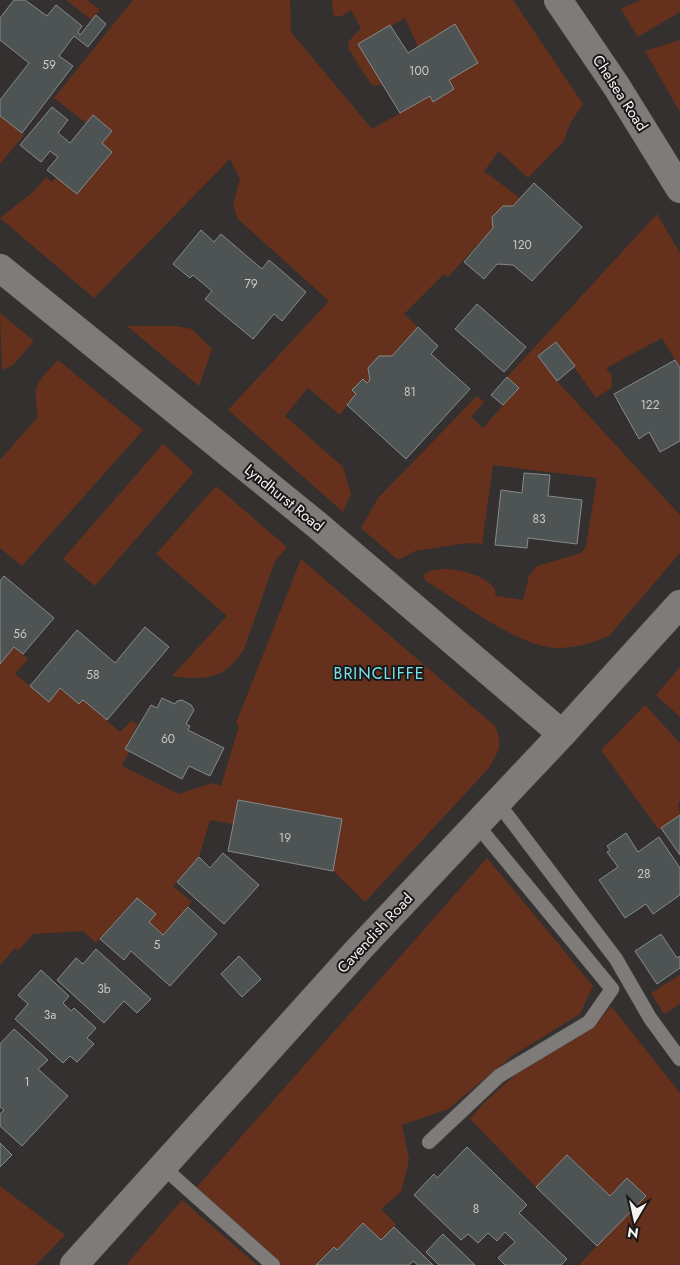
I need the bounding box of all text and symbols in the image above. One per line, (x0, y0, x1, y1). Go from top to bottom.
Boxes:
street label: Chelsea Road (587, 50, 653, 136)
house number: 59 (42, 56, 56, 74)
house number: 100 (409, 62, 429, 80)
house number: 120 (512, 236, 532, 254)
house number: 79 (244, 275, 258, 293)
house number: 81 (404, 383, 416, 401)
house number: 122 (640, 396, 660, 414)
street label: Lyndhurst Road (240, 459, 328, 537)
house number: 83 (532, 510, 546, 528)
house number: 56 (13, 625, 27, 643)
district label: BRINCLIFFE (333, 662, 425, 685)
house number: 58 (86, 666, 100, 684)
house number: 60 (161, 730, 175, 748)
house number: 19 (279, 829, 291, 847)
house number: 28 (637, 865, 651, 883)
street label: Cavendish Road (332, 888, 418, 978)
house number: 5 (154, 936, 161, 954)
house number: 3b (97, 980, 111, 998)
house number: 3a (44, 1006, 56, 1024)
house number: 1 (24, 1073, 30, 1091)
north arrow (610, 1195, 660, 1245)
house number: 8 (473, 1200, 479, 1218)
text: N (626, 1222, 640, 1244)

